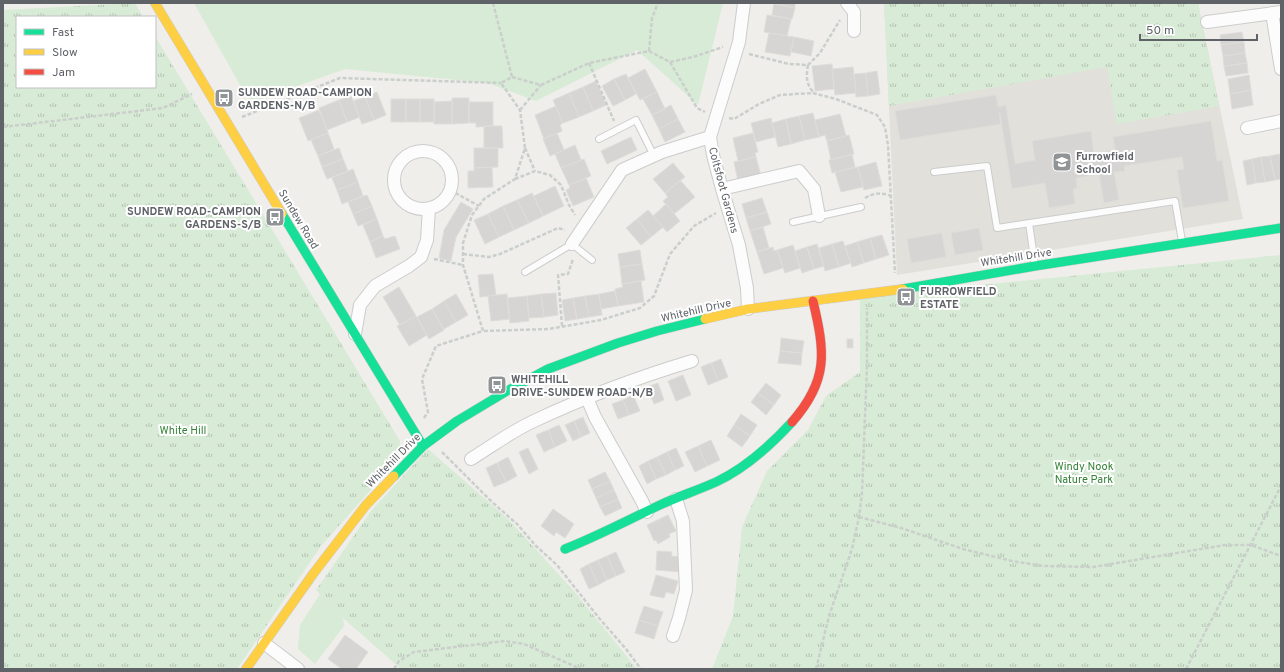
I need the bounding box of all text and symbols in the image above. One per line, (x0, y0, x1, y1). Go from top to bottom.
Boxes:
legend (16, 16, 156, 88)
scale bar (1140, 16, 1257, 42)
text: 50 m (1146, 23, 1174, 39)
text: Fast (52, 25, 74, 41)
text: Slow (52, 45, 78, 61)
text: Jam (52, 65, 75, 81)
place label: SUNDEW ROAD-CAMPION GARDENS-N/B (238, 86, 372, 113)
bus stop icon: SUNDEW ROAD-CAMPION GARDENS-N/B (213, 87, 235, 109)
street label: Coltsfoot Gardens (705, 146, 741, 235)
place label: Furrowfield School (1076, 150, 1134, 177)
school or university icon: Furrowfield School (1051, 151, 1073, 173)
street label: Sundew Road (275, 187, 321, 252)
place label: SUNDEW ROAD-CAMPION GARDENS-S/B (127, 205, 261, 232)
bus stop icon: SUNDEW ROAD-CAMPION GARDENS-S/B (264, 206, 286, 228)
street label: Whitehill Drive (980, 245, 1053, 271)
place label: FURROWFIELD ESTATE (920, 285, 997, 312)
bus stop icon: FURROWFIELD ESTATE (895, 286, 917, 308)
street label: Whitehill Drive (660, 296, 733, 326)
place label: WHITEHILL DRIVE-SUNDEW ROAD-N/B (511, 373, 653, 400)
bus stop icon: WHITEHILL DRIVE-SUNDEW ROAD-N/B (486, 374, 508, 396)
park label: White Hill (159, 424, 207, 438)
street label: Whitehill Drive (363, 430, 424, 491)
park label: Windy Nook Nature Park (1054, 460, 1114, 487)

